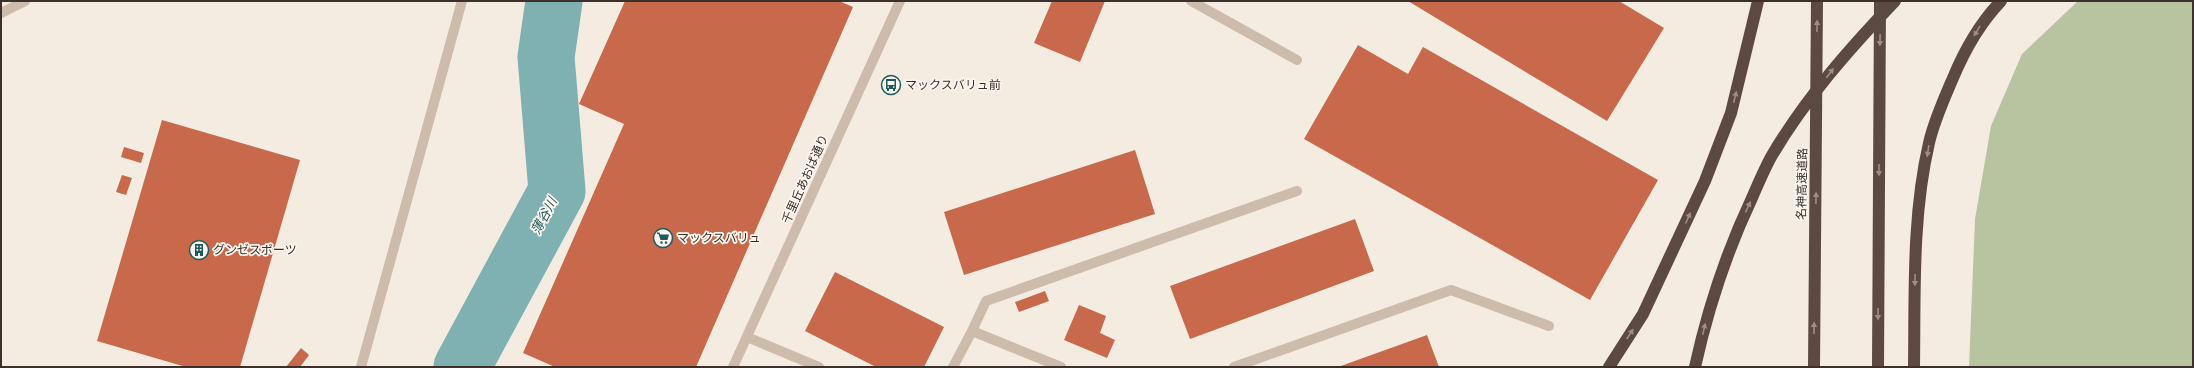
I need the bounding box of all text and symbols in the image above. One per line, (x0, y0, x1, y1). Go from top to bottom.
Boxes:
one-way arrow (1814, 19, 1820, 32)
one-way arrow (1973, 25, 1980, 37)
one-way arrow (1877, 34, 1883, 47)
one-way arrow (1826, 67, 1835, 78)
bus stop icon: マックスバリュ前 (880, 74, 902, 96)
place label: マックスバリュ前 (905, 78, 1001, 92)
one-way arrow (1733, 91, 1739, 103)
street label: 千里丘あおば通り (779, 132, 831, 226)
one-way arrow (1925, 145, 1931, 157)
street label: 名神高速道路 (1794, 148, 1810, 220)
one-way arrow (1876, 164, 1882, 177)
one-way arrow (1812, 192, 1819, 204)
water label: 薄谷川 (528, 194, 561, 237)
one-way arrow (1745, 201, 1751, 212)
one-way arrow (1685, 213, 1691, 224)
supermarket icon: マックスバリュ (652, 227, 674, 249)
place label: マックスバリュ (677, 231, 761, 245)
building icon: グンゼスポーツ (188, 239, 210, 261)
place label: グンゼスポーツ (213, 243, 297, 257)
one-way arrow (1912, 274, 1918, 287)
one-way arrow (1875, 308, 1881, 321)
one-way arrow (1811, 321, 1817, 334)
one-way arrow (1701, 323, 1707, 335)
one-way arrow (1626, 329, 1634, 339)

